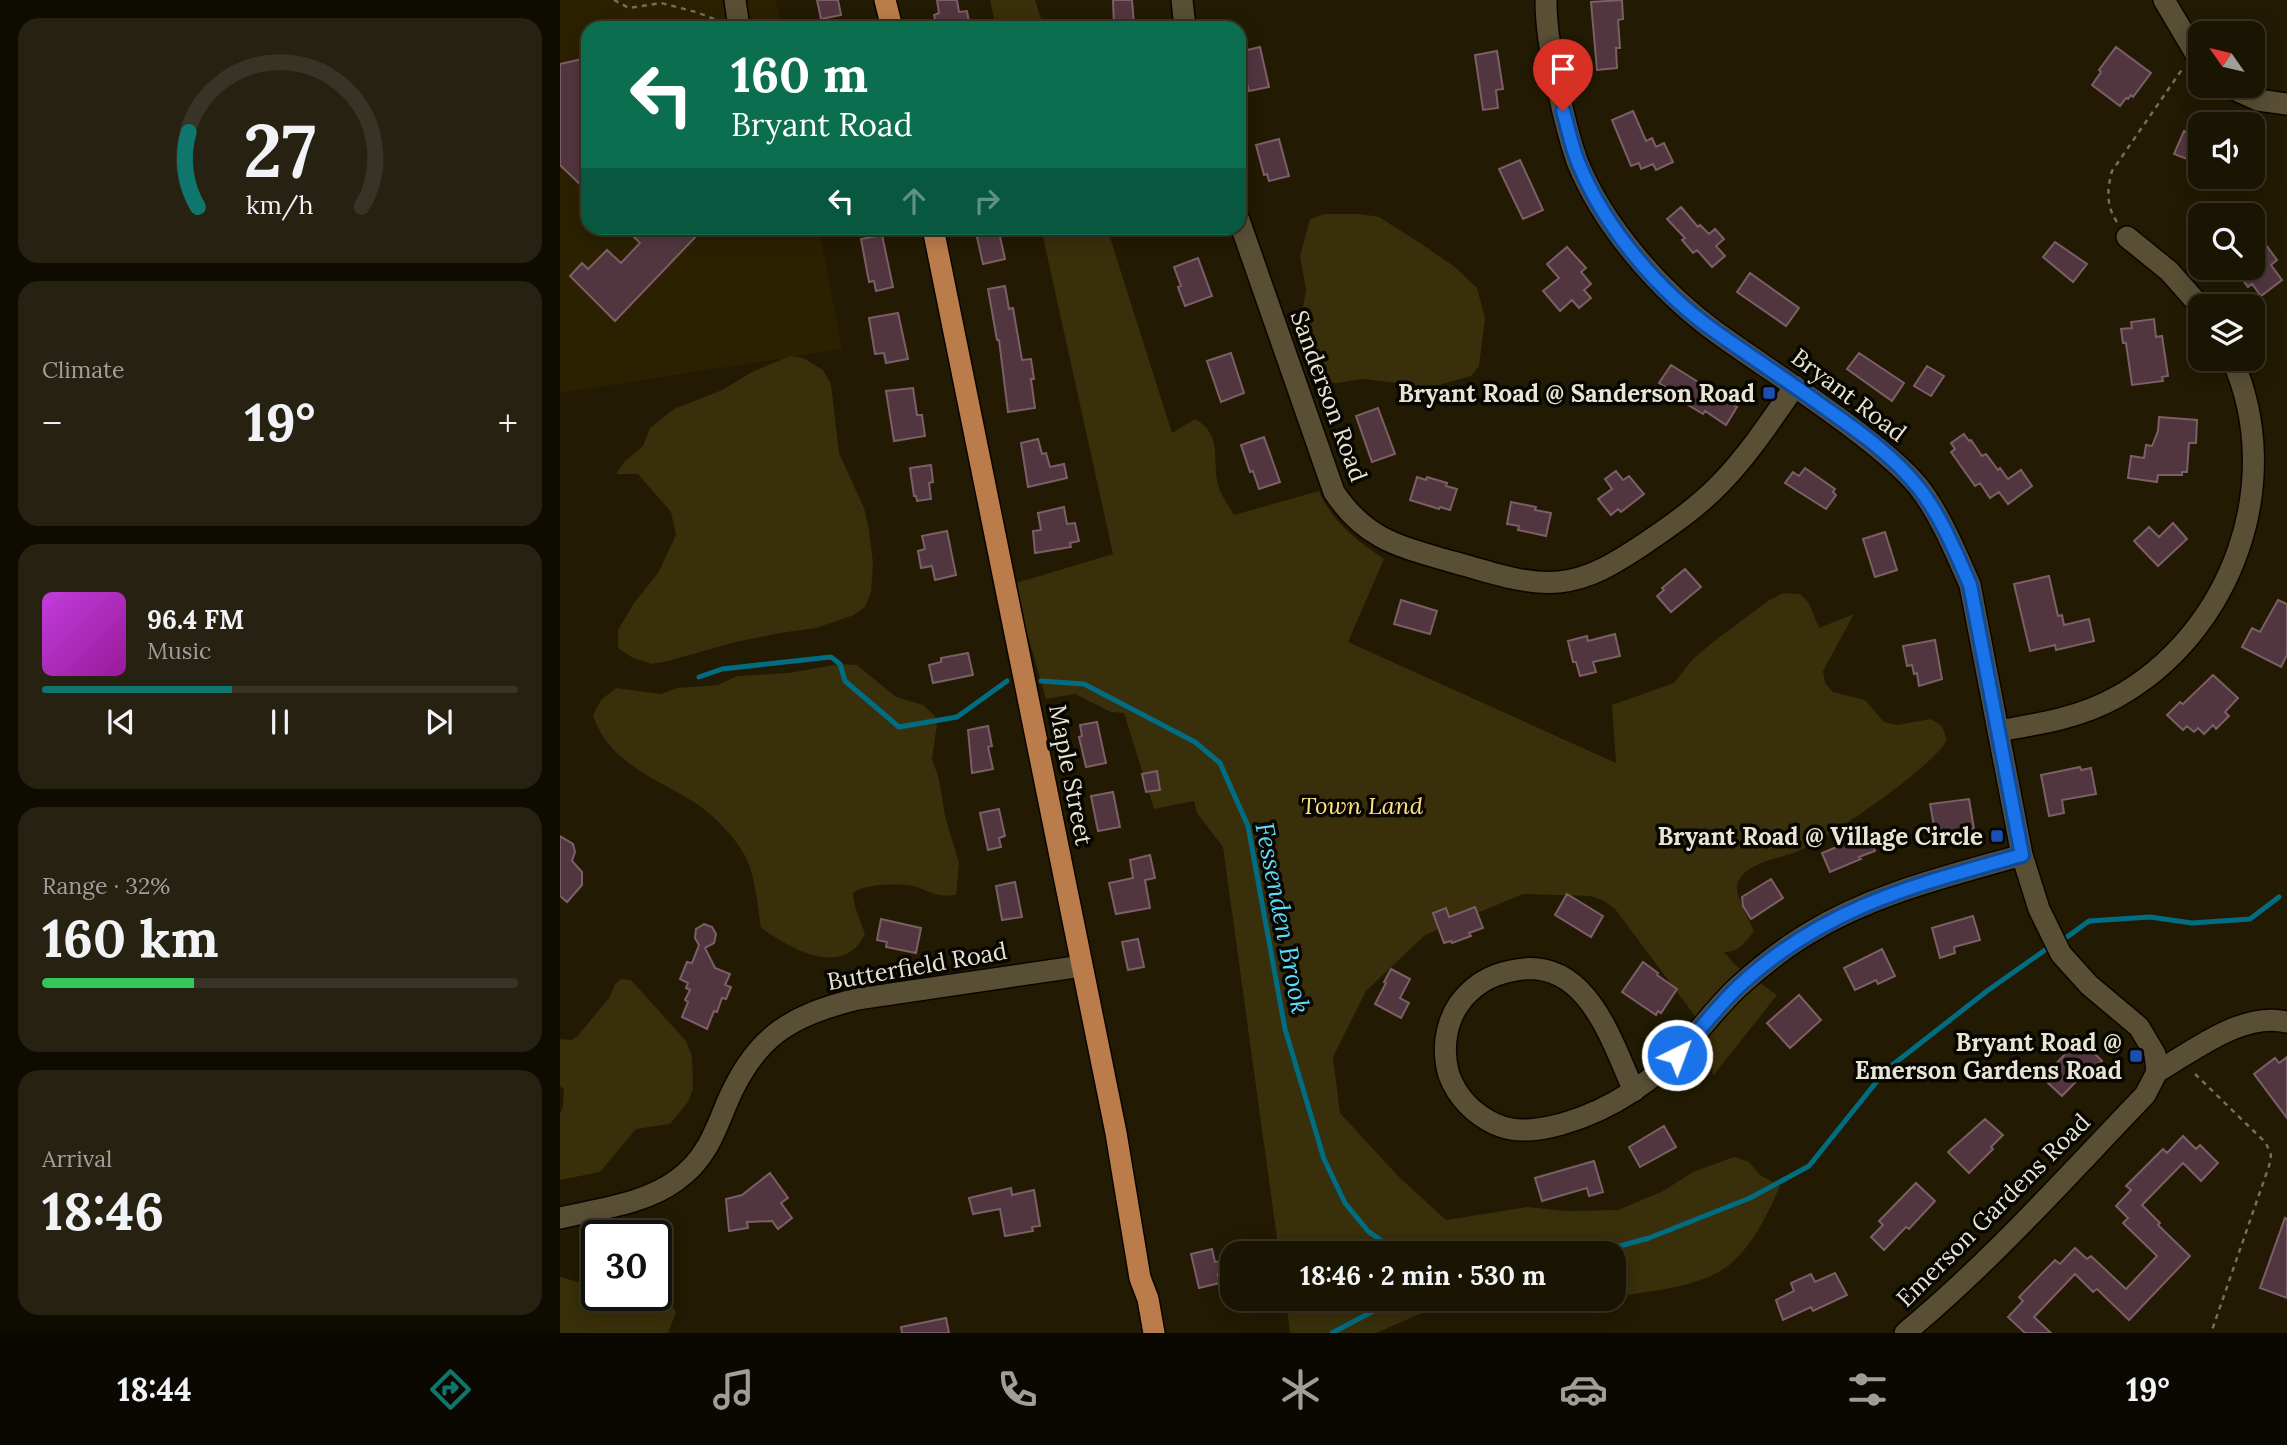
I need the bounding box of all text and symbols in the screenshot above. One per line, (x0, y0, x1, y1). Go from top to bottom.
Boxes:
north arrow (2188, 21, 2264, 98)
map controls (2188, 21, 2265, 371)
pin (1533, 39, 1593, 111)
text: 160 m (731, 43, 868, 105)
icon: left (616, 49, 707, 140)
icon: arrive (1544, 50, 1582, 88)
text: 27 (244, 104, 316, 197)
text: Bryant Road (731, 104, 913, 145)
button: sound (2188, 112, 2265, 189)
icon: left (822, 182, 860, 220)
icon: ahead (895, 182, 933, 220)
icon: right (968, 182, 1006, 220)
text: km/h (246, 188, 314, 220)
button: search (2188, 203, 2265, 280)
button: layers (2188, 294, 2265, 371)
street label: Sanderson Road (1284, 306, 1374, 486)
street label: Bryant Road (1785, 342, 1913, 448)
text: Climate (42, 355, 124, 384)
place label: Bryant Road @ Sanderson Road (1398, 378, 1755, 409)
marker: Bryant Road @ Sanderson Road (1761, 385, 1777, 401)
text: 19° (245, 389, 315, 455)
text: − (42, 399, 62, 447)
text: + (498, 399, 518, 447)
text: 96.4 FM (147, 603, 244, 636)
text: Music (147, 636, 211, 665)
street label: Maple Street (1042, 702, 1100, 849)
icon: previous (102, 703, 140, 741)
icon: pause (261, 703, 299, 741)
icon: next (420, 703, 458, 741)
park label: Town Land (1301, 790, 1424, 821)
water label: Fessenden Brook (1248, 820, 1318, 1016)
place label: Bryant Road @ Village Circle (1658, 821, 1983, 852)
marker: Bryant Road @ Village Circle (1989, 828, 2005, 844)
text: Range · 32% (42, 871, 170, 900)
text: 160 km (42, 905, 219, 971)
street label: Butterfield Road (825, 935, 1009, 997)
position arrow (1640, 1018, 1714, 1092)
place label: Bryant Road @ Emerson Gardens Road (1855, 1027, 2122, 1086)
marker: Bryant Road @ Emerson Gardens Road (2128, 1048, 2144, 1064)
street label: Emerson Gardens Road (1890, 1107, 2096, 1313)
text: Arrival (42, 1144, 112, 1173)
text: 18:46 (42, 1178, 164, 1244)
speed limit sign: 30 (581, 1220, 672, 1311)
text: 18:46 · 2 min · 530 m (1300, 1259, 1546, 1292)
icon: directions (426, 1365, 475, 1414)
icon: music (709, 1365, 758, 1414)
icon: phone (993, 1365, 1042, 1414)
icon: climate (1276, 1365, 1325, 1414)
icon: car (1559, 1365, 1608, 1414)
icon: filters (1843, 1365, 1892, 1414)
text: 18:44 (117, 1369, 192, 1410)
text: 19° (2126, 1369, 2170, 1410)

